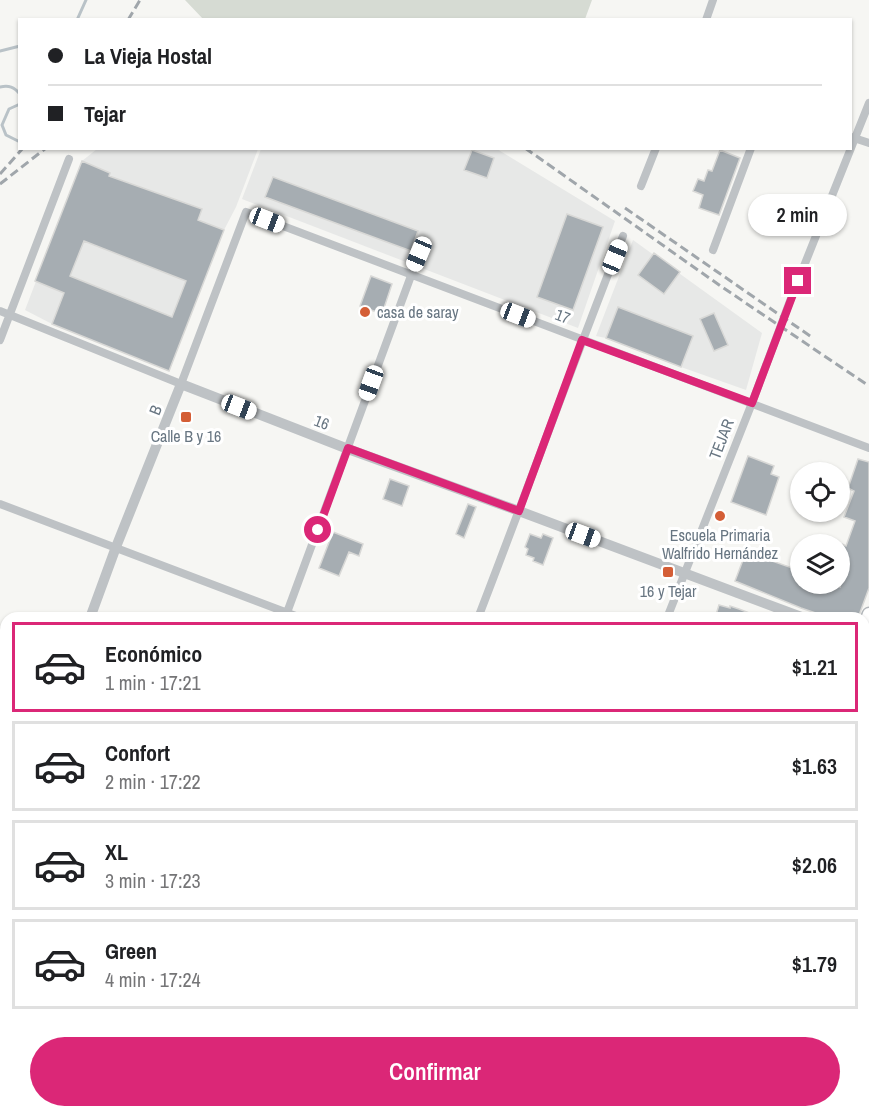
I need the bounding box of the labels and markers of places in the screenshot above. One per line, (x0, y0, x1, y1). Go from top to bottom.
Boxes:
place label: casa de saray (377, 301, 459, 323)
marker: casa de saray (358, 305, 372, 319)
marker: Calle B y 16 (179, 410, 193, 424)
place label: Calle B y 16 (151, 425, 221, 447)
marker: Escuela Primaria Walfrido Hernández (713, 509, 727, 523)
place label: Escuela Primaria Walfrido Hernández (662, 524, 779, 564)
marker: 16 y Tejar (661, 565, 675, 579)
place label: 16 y Tejar (640, 580, 697, 602)

